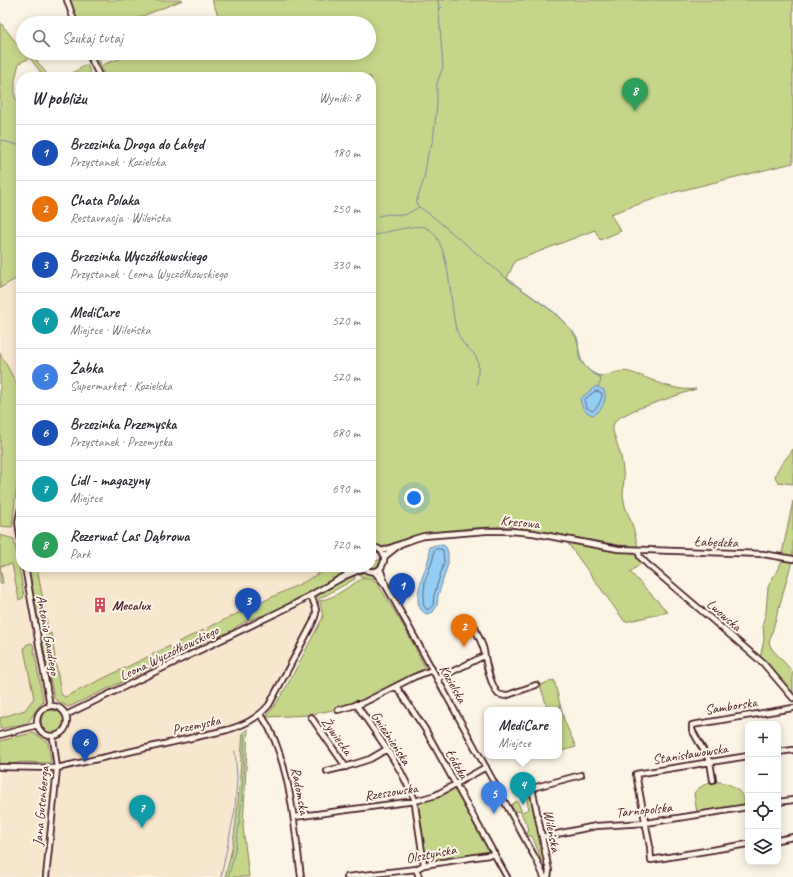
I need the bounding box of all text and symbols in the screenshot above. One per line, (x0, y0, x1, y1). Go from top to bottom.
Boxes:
search box (16, 16, 376, 60)
icon: search (30, 27, 52, 49)
text: Szukaj tutaj (62, 29, 123, 48)
pin: 8 (622, 78, 648, 111)
text: W pobliżu (32, 88, 87, 109)
text: Wyniki: 8 (319, 90, 360, 106)
text: Brzezinka Droga do Łabęd (70, 135, 204, 154)
text: 1 (42, 145, 48, 161)
text: 180 m (332, 145, 360, 161)
text: Przystanek · Kozielska (70, 154, 165, 170)
text: Chata Polaka (70, 191, 139, 210)
text: 2 (42, 201, 48, 217)
text: 250 m (332, 201, 360, 217)
text: Restauracja · Wileńska (70, 210, 171, 226)
text: Brzezinka Wyczółkowskiego (70, 247, 206, 266)
text: 3 (42, 257, 48, 273)
text: 330 m (332, 257, 360, 273)
text: Przystanek · Leona Wyczółkowskiego (70, 266, 227, 282)
text: MediCare (70, 303, 119, 322)
text: 4 (42, 313, 48, 329)
text: 520 m (332, 313, 360, 329)
text: Miejsce · Wileńska (70, 322, 150, 338)
text: Żabka (70, 359, 103, 378)
text: 5 (42, 369, 48, 385)
text: 520 m (332, 369, 360, 385)
text: Supermarket · Kozielska (70, 378, 172, 394)
text: Brzezinka Przemyska (70, 415, 177, 434)
text: 6 (42, 425, 48, 441)
text: 680 m (332, 425, 360, 441)
text: Przystanek · Przemyska (70, 434, 172, 450)
text: Lidl - magazyny (70, 471, 149, 490)
text: 7 (42, 481, 48, 497)
text: 690 m (332, 481, 360, 497)
your location (404, 488, 424, 508)
text: Miejsce (70, 490, 102, 506)
street label: Kresowa (500, 511, 542, 533)
text: Rezerwat Las Dąbrowa (70, 527, 190, 546)
street label: Łabędzka (694, 533, 739, 551)
text: 8 (42, 537, 48, 553)
text: 720 m (332, 537, 360, 553)
text: Park (70, 546, 91, 562)
pin: 1 (389, 573, 415, 606)
pin: 3 (235, 588, 261, 621)
street label: Antonio Gaudiego (33, 594, 64, 678)
street label: Lwowska (703, 595, 746, 636)
building icon: Mecalux (91, 596, 109, 614)
place label: Mecalux (112, 597, 151, 614)
pin: 2 (451, 614, 477, 647)
street label: Leona Wyczółkowskiego (117, 621, 222, 684)
street label: Kozielska (436, 662, 471, 707)
street label: Samborska (704, 693, 759, 718)
popup (484, 707, 562, 759)
street label: Gnieźnieńska (367, 708, 415, 769)
street label: Przemyska (170, 711, 223, 738)
street label: Żywiecka (318, 714, 357, 759)
text: MediCare (499, 716, 547, 735)
map controls (745, 721, 781, 865)
button: + (745, 721, 781, 757)
pin: 6 (72, 729, 98, 762)
text: Miejsce (499, 735, 531, 751)
street label: Stanisławowska (651, 739, 730, 768)
street label: Łódzka (442, 746, 473, 783)
button: − (745, 757, 781, 793)
street label: Jana Gutenberga (29, 764, 53, 847)
street label: Radomska (287, 766, 313, 817)
pin: 4 (510, 772, 536, 805)
street label: Rzeszowska (363, 779, 420, 805)
pin: 5 (481, 781, 507, 814)
button: locate (745, 793, 781, 829)
pin: 7 (129, 795, 155, 828)
street label: Tarnopolska (615, 799, 674, 821)
street label: Wileńska (540, 809, 565, 854)
button: layers (745, 829, 781, 865)
street label: Olsztyńska (405, 841, 458, 867)

